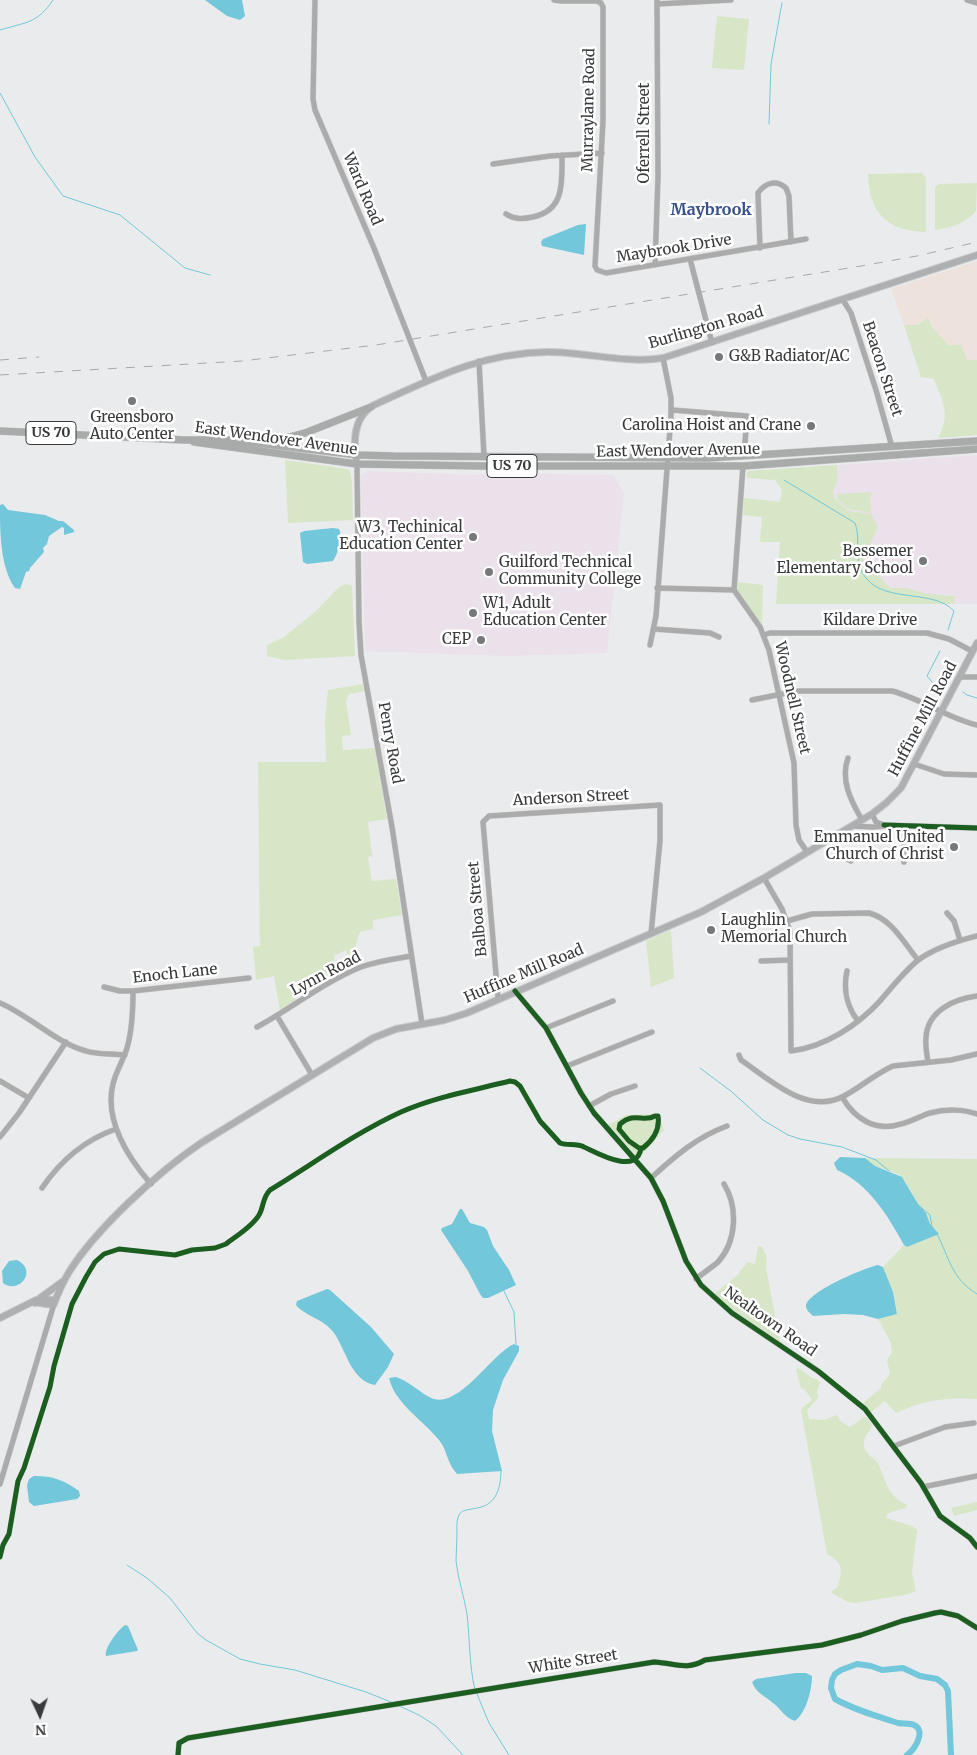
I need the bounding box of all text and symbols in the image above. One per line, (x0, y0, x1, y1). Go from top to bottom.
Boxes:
street label: Murraylane Road (579, 48, 599, 172)
street label: Oferrell Street (636, 83, 654, 183)
street label: Ward Road (339, 150, 385, 228)
district label: Maybrook (670, 200, 752, 220)
street label: Maybrook Drive (615, 231, 733, 267)
street label: Burlington Road (647, 303, 765, 353)
street label: Beacon Street (858, 319, 906, 419)
place label: G&B Radiator/AC (729, 348, 850, 366)
marker: G&B Radiator/AC (713, 351, 725, 363)
marker: Greensboro Auto Center (126, 395, 138, 407)
place label: Greensboro Auto Center (90, 409, 174, 444)
place label: Carolina Hoist and Crane (622, 417, 801, 435)
street label: East Wendover Avenue (194, 419, 358, 459)
marker: Carolina Hoist and Crane (805, 420, 817, 432)
road number: US 70 (26, 422, 76, 444)
street label: East Wendover Avenue (596, 441, 760, 461)
road number: US 70 (487, 454, 537, 478)
place label: W3, Techinical Education Center (339, 519, 463, 554)
marker: W3, Techinical Education Center (467, 531, 479, 543)
place label: Bessemer Elementary School (776, 543, 913, 578)
place label: Guilford Technical Community College (499, 554, 641, 589)
marker: Bessemer Elementary School (917, 555, 929, 567)
marker: Guilford Technical Community College (483, 566, 495, 578)
place label: W1, Adult Education Center (483, 595, 607, 630)
marker: W1, Adult Education Center (467, 607, 479, 619)
street label: Kildare Drive (823, 612, 917, 630)
place label: CEP (442, 631, 471, 649)
marker: CEP (475, 634, 487, 646)
street label: Woodnell Street (770, 640, 814, 756)
street label: Huffine Mill Road (885, 658, 961, 780)
street label: Penry Road (374, 701, 406, 785)
street label: Anderson Street (512, 786, 630, 810)
place label: Emmanuel United Church of Christ (814, 829, 944, 864)
marker: Emmanuel United Church of Christ (948, 841, 960, 853)
street label: Balboa Street (465, 860, 491, 958)
place label: Laughlin Memorial Church (721, 912, 847, 947)
marker: Laughlin Memorial Church (705, 924, 717, 936)
street label: Huffine Mill Road (462, 941, 586, 1007)
street label: Lynn Road (288, 948, 364, 1000)
street label: Enoch Lane (132, 961, 218, 987)
street label: Nealtown Road (720, 1283, 820, 1361)
street label: White Street (527, 1646, 619, 1678)
north arrow (15, 1690, 65, 1740)
text: N (35, 1721, 47, 1739)

